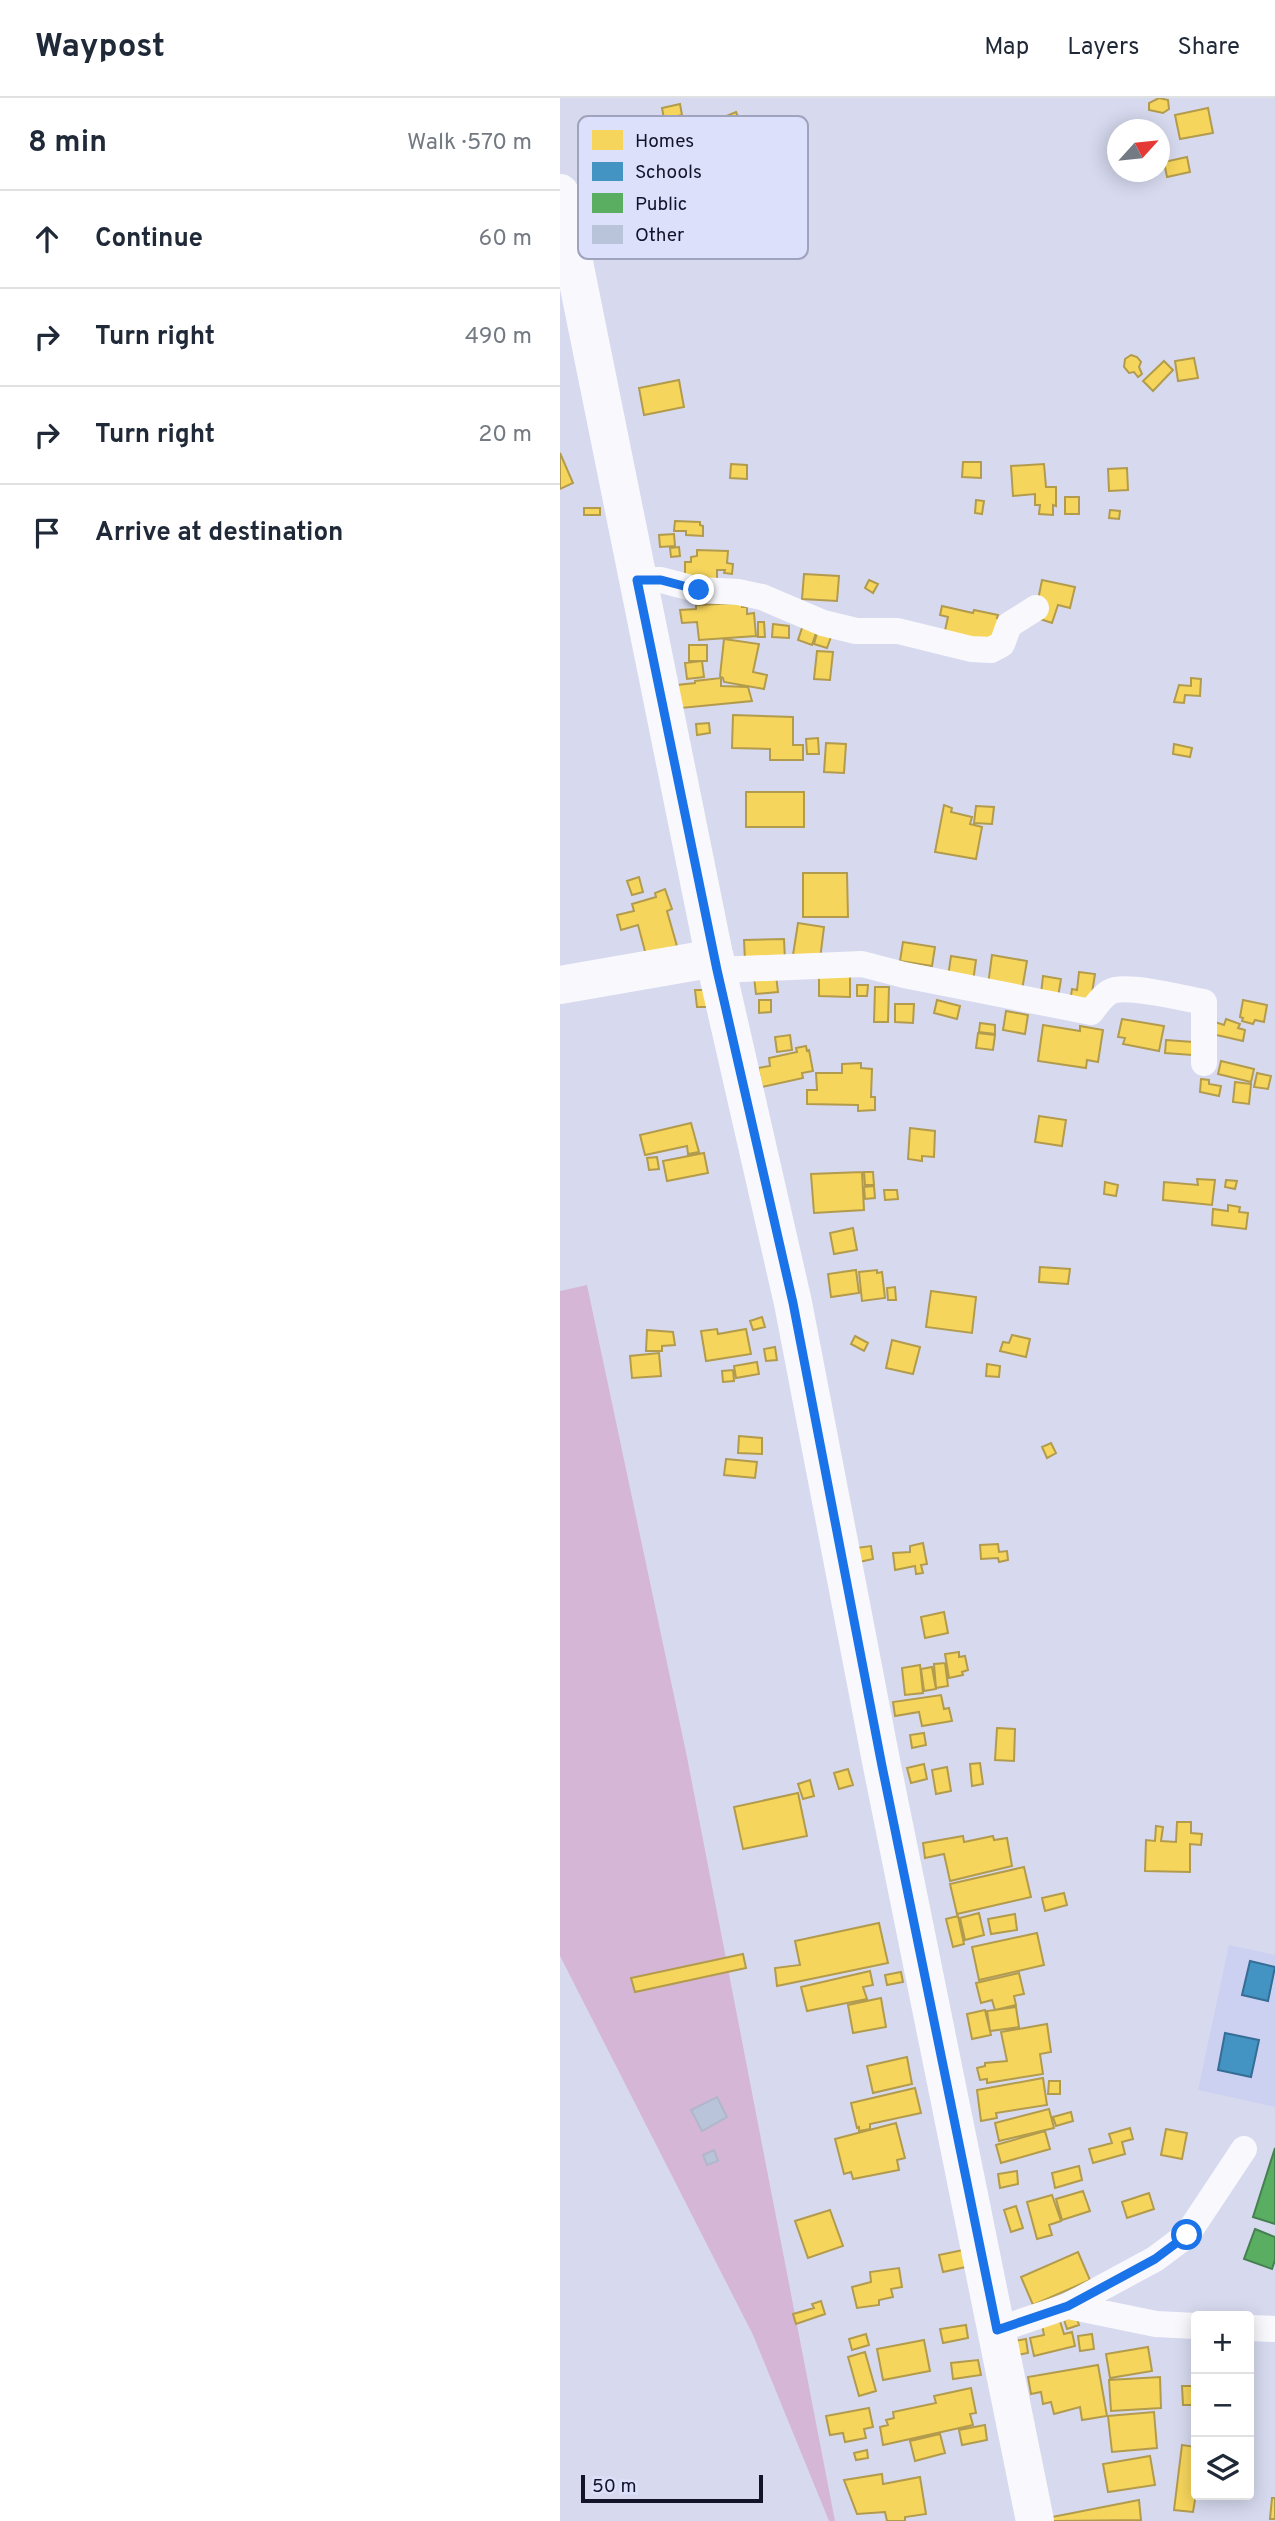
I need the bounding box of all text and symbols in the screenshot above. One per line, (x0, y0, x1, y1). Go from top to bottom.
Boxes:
text: Waypost (35, 27, 165, 69)
text: Map (984, 33, 1029, 63)
text: Layers (1067, 33, 1139, 63)
text: Share (1177, 33, 1240, 63)
legend (578, 116, 808, 259)
north arrow (1107, 119, 1170, 182)
text: 8 min (28, 125, 107, 162)
text: Walk · 570 m (407, 129, 532, 158)
text: Homes (635, 130, 694, 154)
text: Schools (635, 161, 702, 185)
text: Public (635, 193, 687, 217)
icon: ahead (28, 220, 66, 258)
text: Continue (95, 223, 203, 256)
text: Other (635, 224, 685, 248)
text: 60 m (479, 225, 532, 254)
icon: right (28, 318, 66, 356)
text: Turn right (95, 321, 215, 354)
text: 490 m (465, 323, 532, 352)
icon: right (28, 416, 66, 454)
text: Turn right (95, 419, 215, 452)
text: 20 m (478, 421, 532, 450)
icon: arrive (28, 514, 66, 552)
text: Arrive at destination (95, 517, 343, 550)
route end (683, 574, 714, 605)
route start (1171, 2219, 1202, 2250)
map controls (1191, 2311, 1254, 2500)
button: + (1191, 2311, 1254, 2374)
button: − (1191, 2374, 1254, 2437)
button: layers (1191, 2437, 1254, 2500)
scale bar (581, 2472, 763, 2504)
text: 50 m (592, 2475, 637, 2499)

